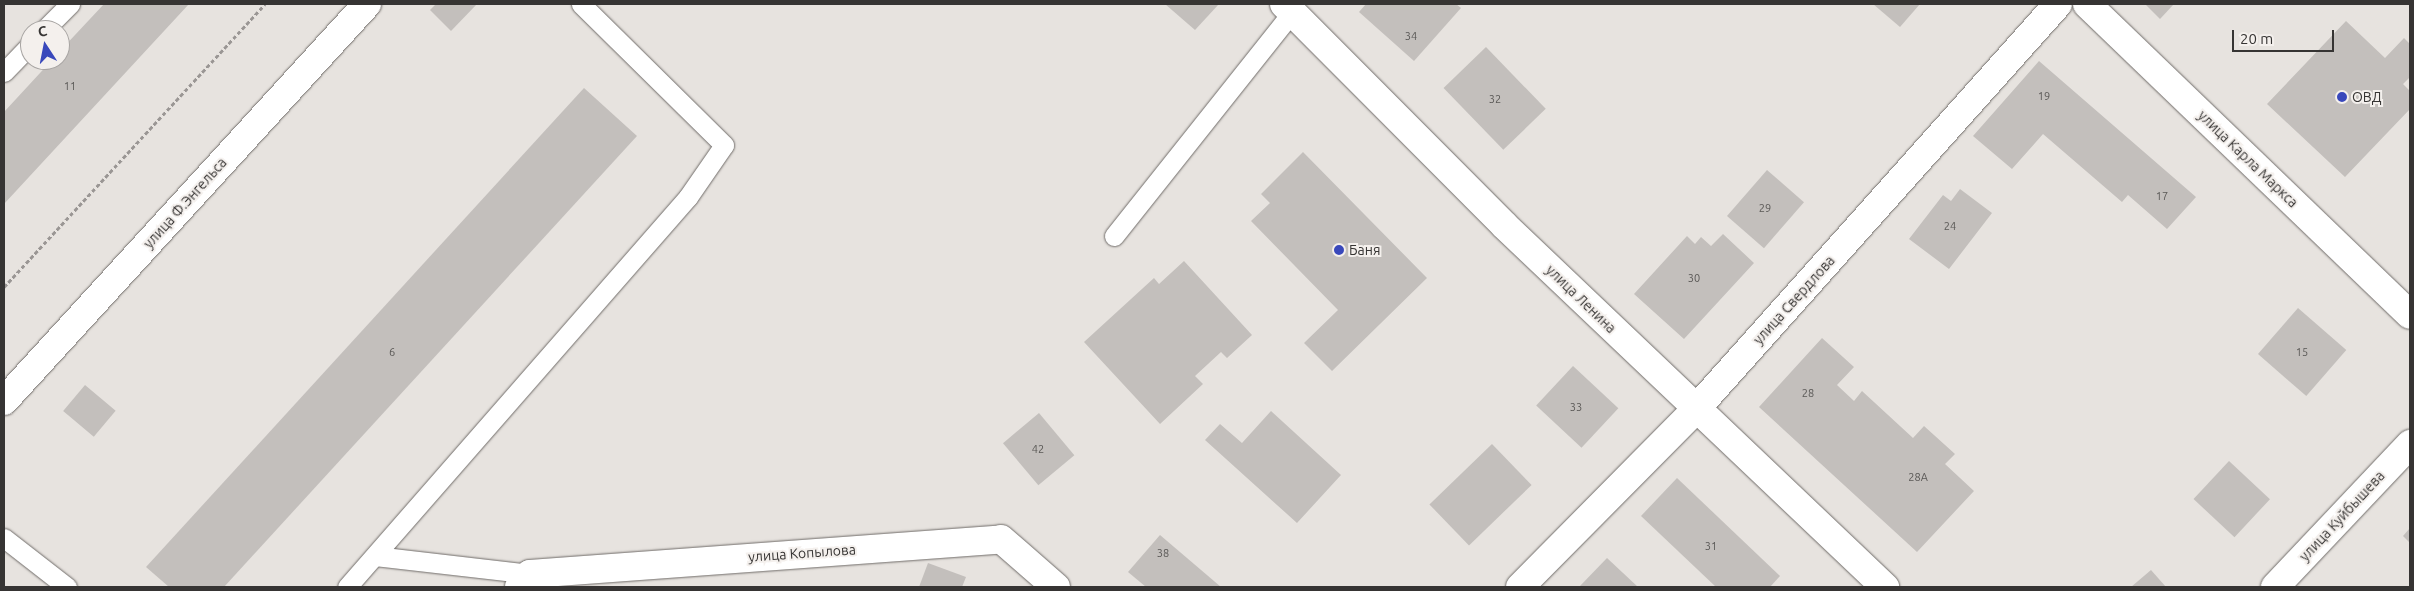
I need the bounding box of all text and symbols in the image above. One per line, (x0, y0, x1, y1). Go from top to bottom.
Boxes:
north arrow (20, 20, 70, 70)
scale bar (2234, 20, 2336, 52)
text: С (36, 23, 48, 40)
house number: 34 (1405, 29, 1417, 43)
text: 20 m (2240, 30, 2273, 47)
house number: 11 (64, 79, 76, 93)
house number: 19 (2038, 89, 2050, 103)
place label: ОВД (2352, 89, 2382, 105)
marker: ОВД (2336, 91, 2348, 103)
house number: 32 (1489, 92, 1501, 106)
street label: улица Карла Маркса (2195, 107, 2301, 211)
street label: улица Ф.Энгельса (140, 154, 230, 252)
house number: 17 (2156, 189, 2168, 203)
house number: 29 (1759, 201, 1771, 215)
house number: 24 (1944, 219, 1956, 233)
place label: Баня (1349, 242, 1381, 258)
marker: Баня (1333, 244, 1345, 256)
street label: улица Свердлова (1750, 252, 1838, 348)
street label: улица Ленина (1543, 261, 1619, 337)
house number: 30 (1688, 271, 1700, 285)
house number: 6 (389, 345, 395, 359)
house number: 15 (2296, 345, 2308, 359)
house number: 28 (1802, 386, 1814, 400)
house number: 33 (1570, 400, 1582, 414)
house number: 42 (1032, 442, 1044, 456)
street label: улица Куйбышева (2296, 467, 2388, 565)
house number: 28А (1908, 470, 1928, 484)
house number: 31 (1705, 539, 1717, 553)
street label: улица Копылова (748, 541, 856, 565)
house number: 38 (1157, 546, 1169, 560)

